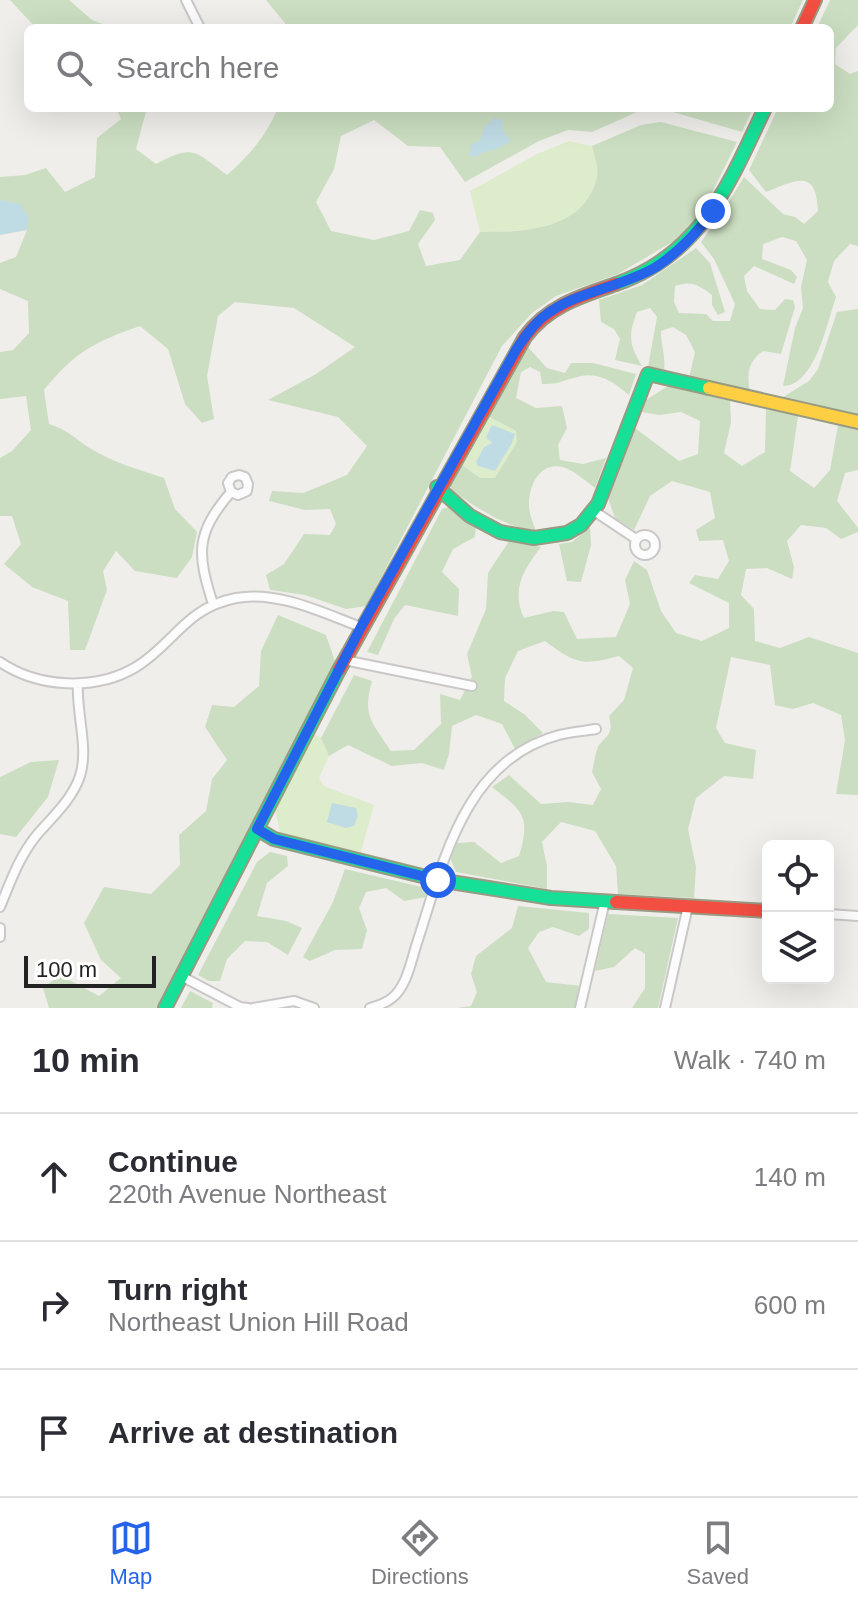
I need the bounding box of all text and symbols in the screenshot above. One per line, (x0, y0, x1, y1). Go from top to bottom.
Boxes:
search box (24, 24, 834, 112)
icon: search (52, 46, 96, 90)
text: Search here (116, 51, 279, 84)
route end (695, 193, 731, 229)
map controls (762, 840, 834, 984)
button: locate (762, 840, 834, 912)
route start (420, 862, 456, 898)
button: layers (762, 912, 834, 984)
scale bar (24, 952, 156, 988)
text: 100 m (36, 957, 97, 982)
text: 10 min (32, 1041, 140, 1079)
text: Walk · 740 m (674, 1045, 826, 1075)
text: Continue (108, 1145, 238, 1178)
icon: ahead (32, 1155, 76, 1199)
text: 140 m (754, 1162, 826, 1192)
text: 220th Avenue Northeast (108, 1179, 387, 1209)
text: Turn right (108, 1273, 247, 1306)
icon: right (32, 1283, 76, 1327)
text: 600 m (754, 1290, 826, 1320)
text: Northeast Union Hill Road (108, 1307, 409, 1337)
icon: arrive (32, 1411, 76, 1455)
text: Arrive at destination (108, 1416, 398, 1449)
tab: Map (109, 1516, 153, 1590)
tab: Directions (371, 1516, 469, 1590)
tab: Saved (687, 1516, 749, 1590)

